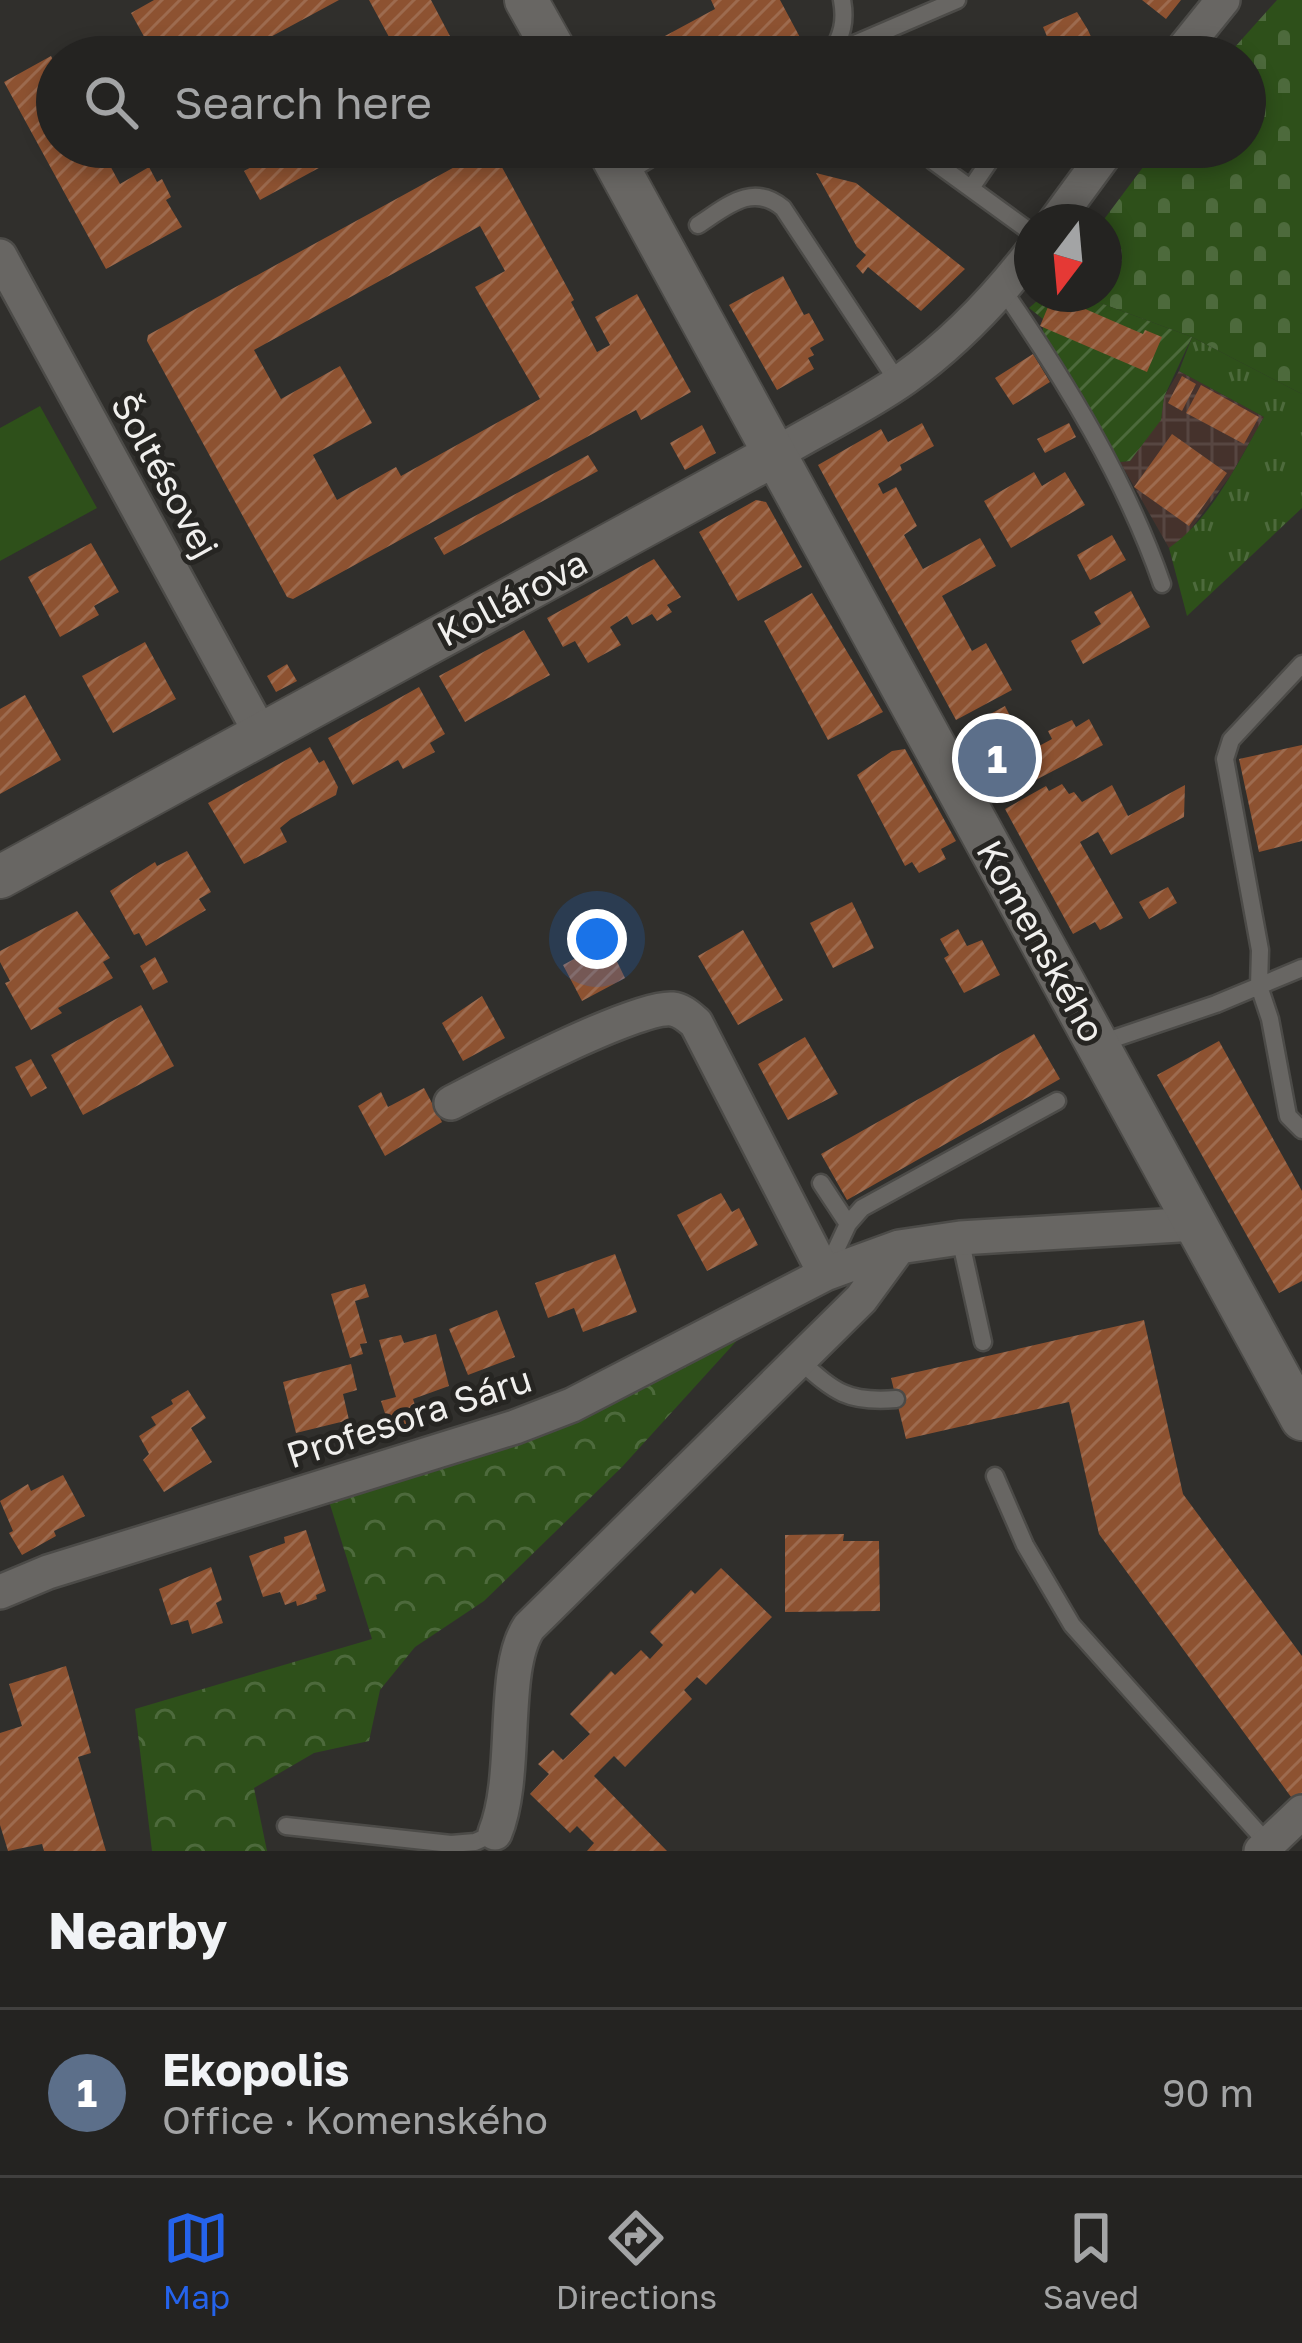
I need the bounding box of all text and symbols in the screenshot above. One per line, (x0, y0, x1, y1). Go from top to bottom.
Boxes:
search box (36, 36, 1266, 168)
icon: search (78, 69, 144, 135)
text: Search here (174, 75, 432, 129)
north arrow (1014, 204, 1122, 312)
street label: Šoltésovej (103, 386, 228, 565)
street label: Kollárova (430, 540, 594, 655)
pin: 1 (958, 713, 1036, 803)
street label: Komenského (968, 832, 1115, 1049)
your location (567, 909, 627, 969)
street label: Profesora Sáru (281, 1357, 537, 1476)
text: Nearby (48, 1899, 227, 1960)
text: Ekopolis (162, 2042, 350, 2096)
text: 1 (77, 2069, 97, 2116)
text: 90 m (1162, 2069, 1254, 2116)
text: Office · Komenského (162, 2096, 548, 2143)
tab: Map (163, 2205, 230, 2316)
tab: Directions (556, 2205, 717, 2316)
tab: Saved (1043, 2205, 1139, 2316)

